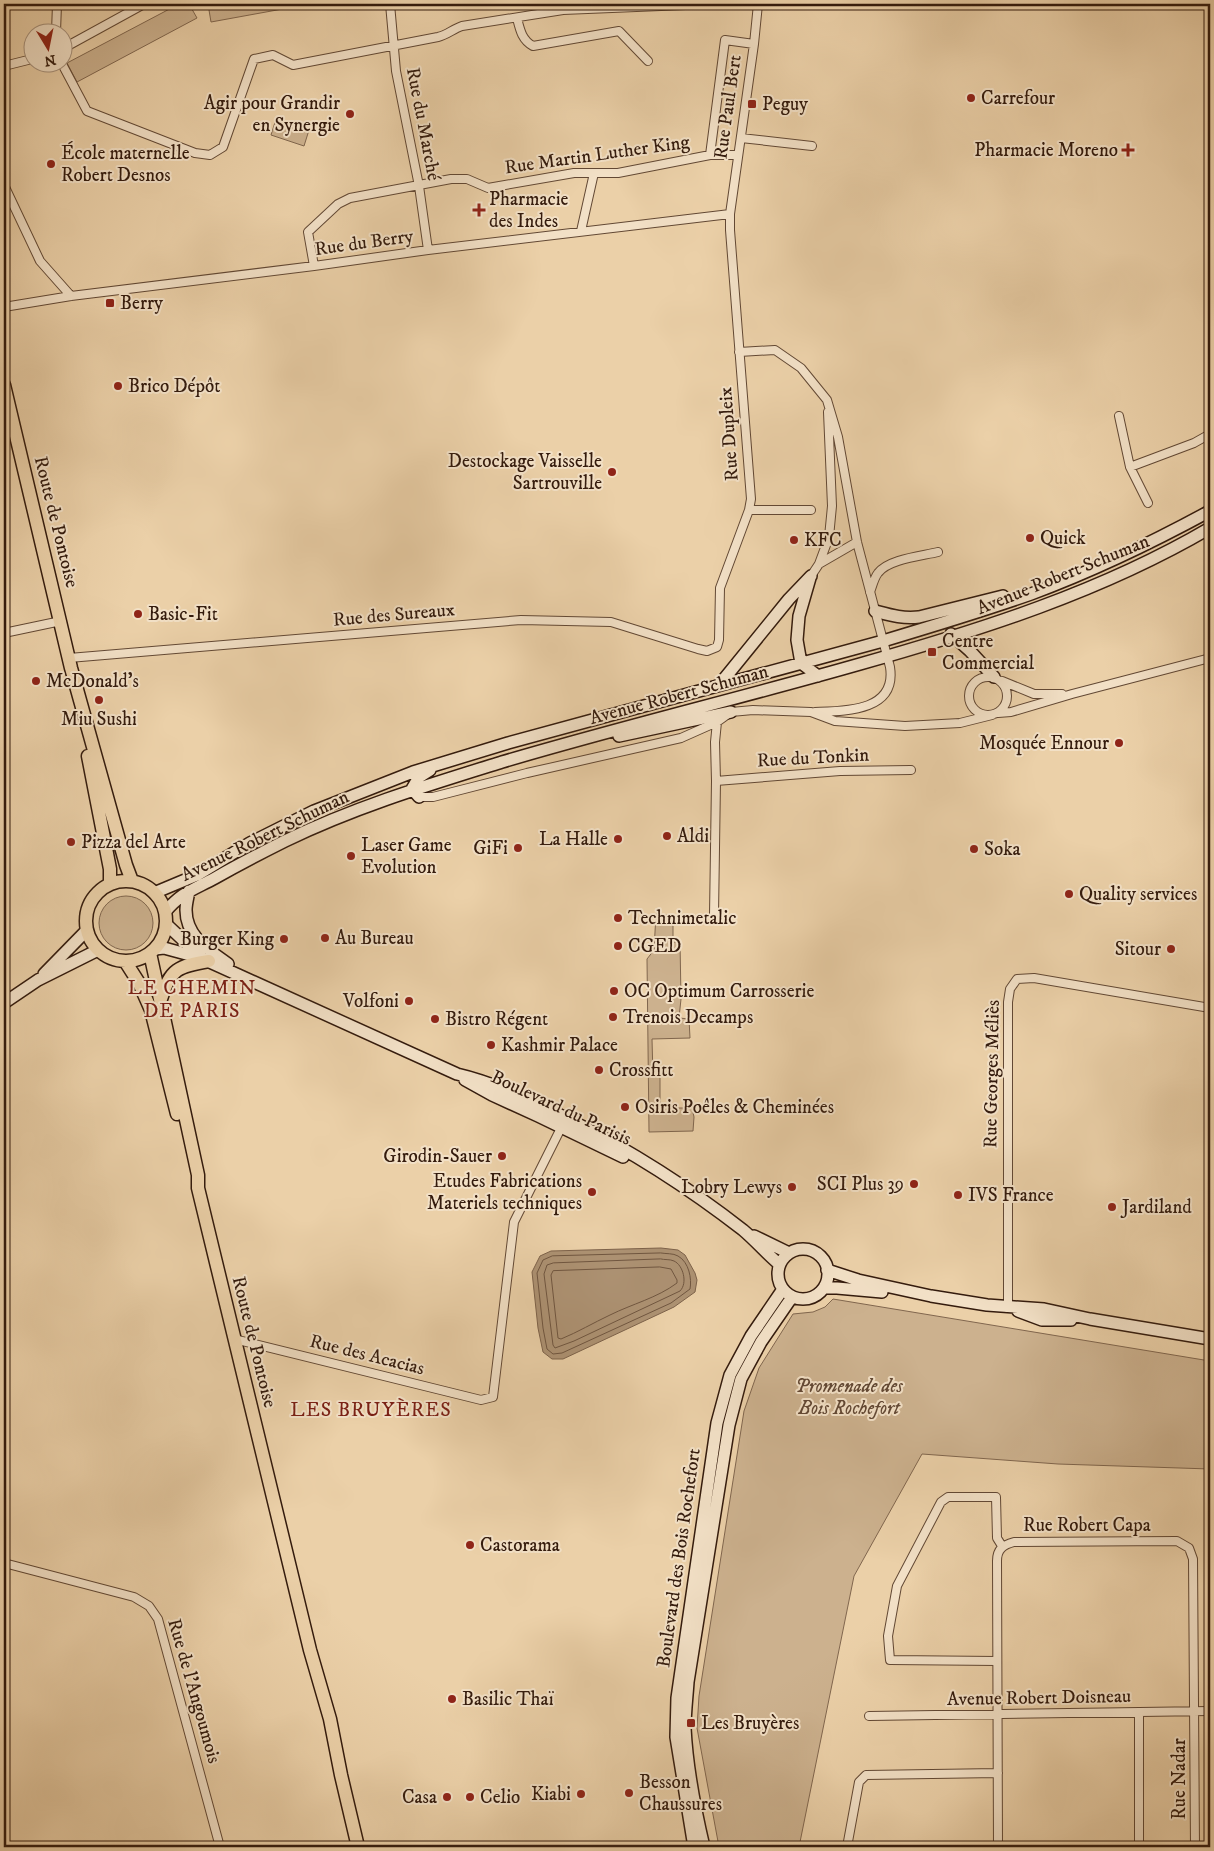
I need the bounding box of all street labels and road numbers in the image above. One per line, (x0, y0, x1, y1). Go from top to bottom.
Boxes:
street label: Rue Paul Bert (709, 53, 747, 161)
street label: Rue du Marché (401, 65, 445, 183)
street label: Rue Martin Luther King (503, 131, 692, 179)
street label: Rue du Berry (313, 225, 416, 261)
street label: Rue Dupleix (714, 386, 744, 482)
street label: Route de Pontoise (29, 454, 83, 590)
street label: Avenue Robert Schuman (973, 530, 1153, 620)
street label: Rue des Sureaux (332, 598, 457, 632)
street label: Avenue Robert Schuman (587, 660, 771, 730)
street label: Rue du Tonkin (756, 744, 870, 772)
street label: Avenue Robert Schuman (177, 785, 353, 887)
street label: Rue Georges Méliès (979, 1000, 1005, 1148)
street label: Boulevard du Parisis (487, 1065, 635, 1151)
street label: Route de Pontoise (227, 1274, 281, 1410)
street label: Rue des Acacias (307, 1330, 427, 1380)
street label: Boulevard des Bois Rochefort (652, 1447, 706, 1669)
street label: Rue Robert Capa (1023, 1514, 1151, 1537)
street label: Rue de l'Angoumois (162, 1616, 226, 1766)
street label: Avenue Robert Doisneau (947, 1685, 1131, 1711)
street label: Rue Nadar (1168, 1738, 1191, 1820)

